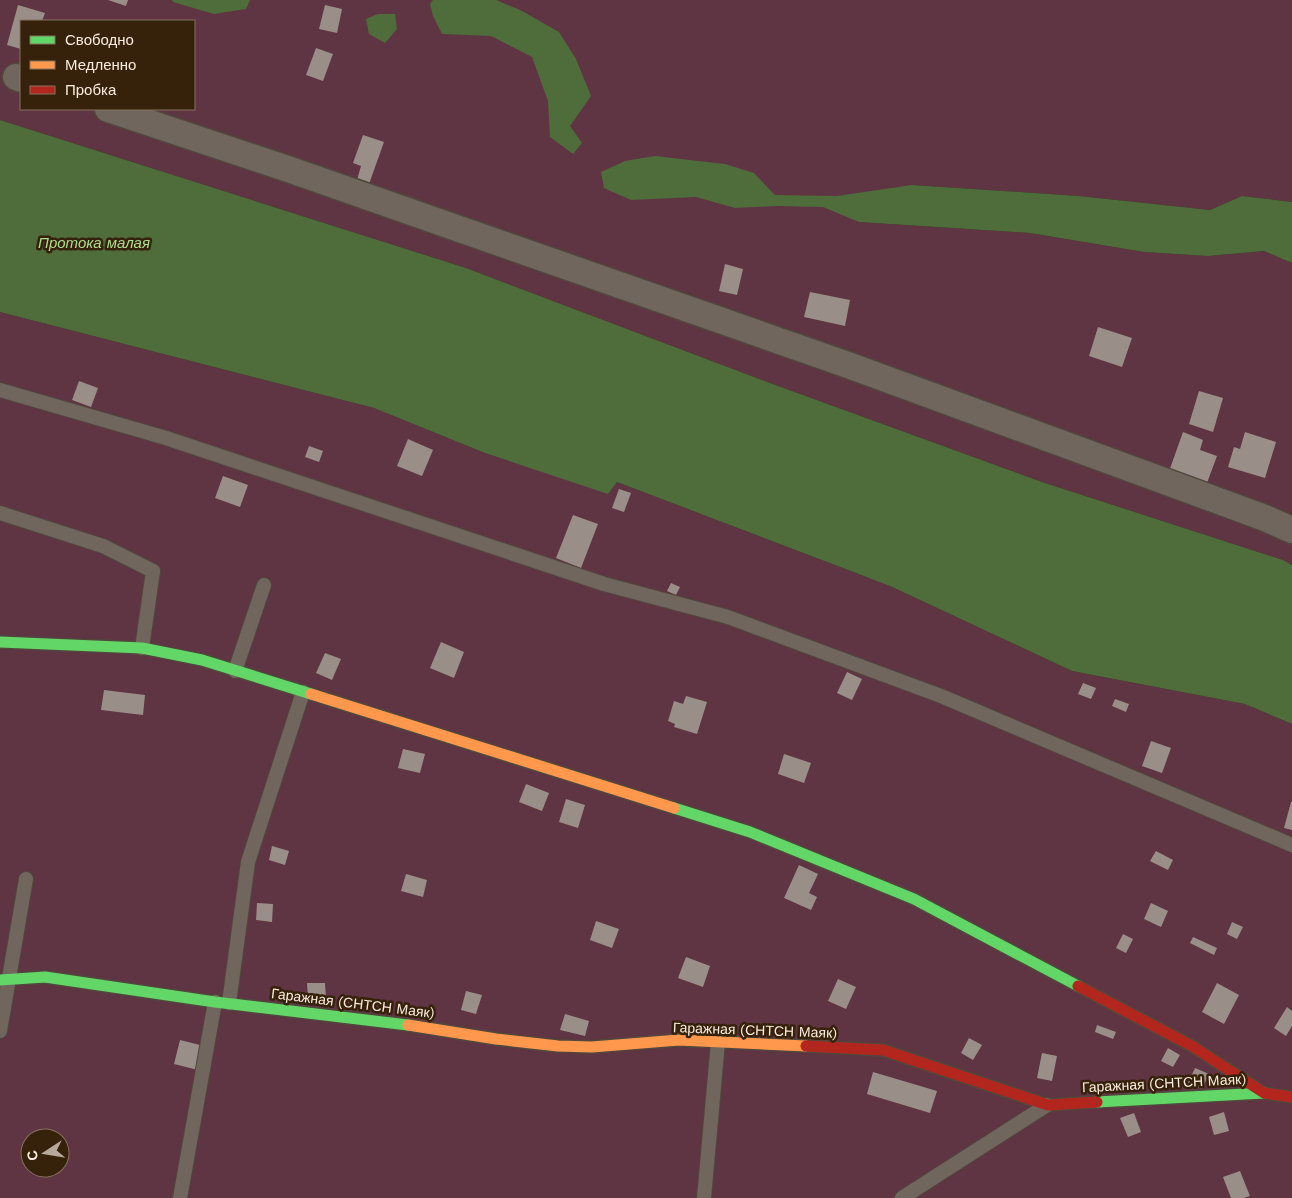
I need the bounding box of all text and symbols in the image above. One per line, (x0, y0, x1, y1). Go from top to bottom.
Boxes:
legend (20, 20, 195, 110)
text: Свободно (65, 31, 134, 49)
text: Медленно (65, 56, 136, 74)
text: Пробка (65, 81, 117, 99)
water label: Протока малая (38, 234, 150, 252)
street label: Гаражная (СНТСН Маяк) (270, 985, 436, 1021)
street label: Гаражная (СНТСН Маяк) (673, 1019, 837, 1041)
street label: Гаражная (СНТСН Маяк) (1082, 1071, 1247, 1095)
north arrow (20, 1128, 70, 1178)
text: С (23, 1149, 41, 1162)

